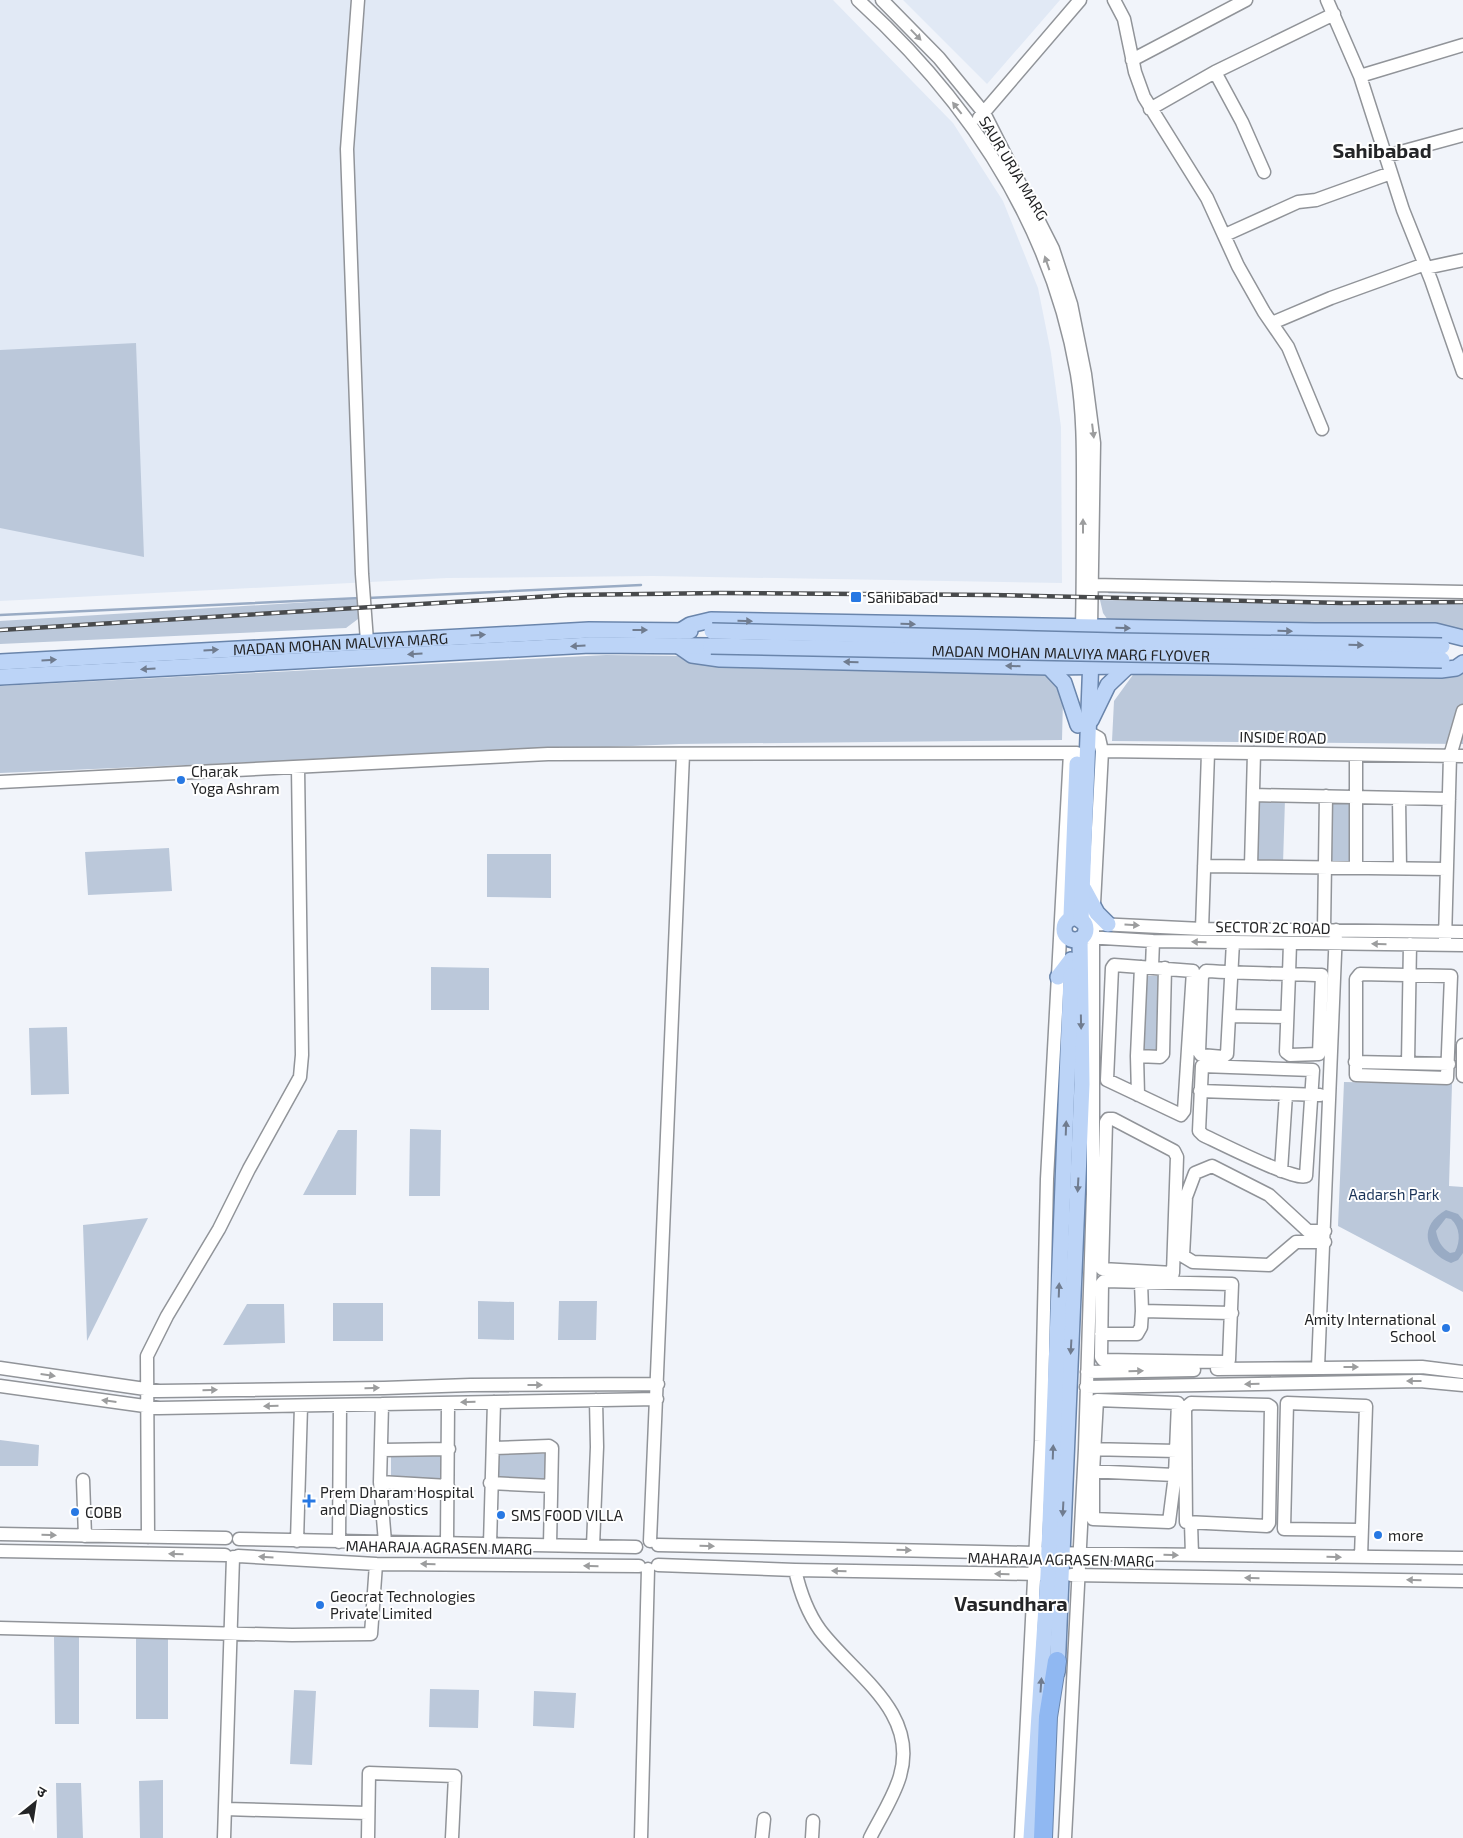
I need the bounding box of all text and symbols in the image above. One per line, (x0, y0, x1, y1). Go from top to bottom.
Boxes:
one-way arrow (910, 29, 922, 41)
one-way arrow (952, 102, 963, 115)
street label: SAUR URJA MARG (976, 113, 1052, 223)
district label: Sahibabad (1332, 138, 1432, 162)
one-way arrow (1043, 255, 1051, 270)
one-way arrow (1089, 423, 1097, 439)
one-way arrow (1079, 518, 1087, 534)
place label: Sahibabad (867, 588, 938, 606)
marker: Sahibabad (849, 590, 863, 604)
one-way arrow (738, 617, 754, 625)
one-way arrow (900, 620, 916, 628)
one-way arrow (1115, 624, 1131, 632)
one-way arrow (633, 626, 649, 634)
one-way arrow (1277, 627, 1293, 635)
street label: MADAN MOHAN MALVIYA MARG (232, 629, 449, 658)
one-way arrow (470, 631, 486, 639)
street label: MADAN MOHAN MALVIYA MARG FLYOVER (932, 641, 1210, 665)
one-way arrow (1348, 641, 1364, 649)
one-way arrow (569, 642, 585, 650)
one-way arrow (203, 646, 219, 654)
one-way arrow (407, 650, 423, 658)
one-way arrow (41, 655, 57, 663)
one-way arrow (843, 658, 859, 666)
one-way arrow (1005, 662, 1021, 670)
one-way arrow (140, 665, 156, 673)
street label: INSIDE ROAD (1239, 727, 1327, 747)
place label: Charak Yoga Ashram (191, 762, 280, 797)
marker: Charak Yoga Ashram (175, 774, 187, 786)
street label: SECTOR 2C ROAD (1215, 917, 1331, 937)
one-way arrow (1124, 922, 1140, 930)
one-way arrow (1191, 938, 1207, 946)
one-way arrow (1371, 940, 1387, 948)
one-way arrow (1078, 1015, 1086, 1031)
one-way arrow (1062, 1119, 1070, 1135)
one-way arrow (1073, 1177, 1081, 1193)
park label: Aadarsh Park (1349, 1185, 1440, 1203)
one-way arrow (1056, 1282, 1064, 1298)
place label: Amity International School (1304, 1310, 1437, 1345)
marker: Amity International School (1440, 1322, 1452, 1334)
one-way arrow (1066, 1339, 1074, 1355)
one-way arrow (1343, 1363, 1359, 1371)
one-way arrow (1128, 1367, 1144, 1375)
one-way arrow (41, 1371, 57, 1379)
one-way arrow (1406, 1377, 1422, 1385)
one-way arrow (1244, 1380, 1260, 1388)
one-way arrow (527, 1381, 543, 1389)
one-way arrow (364, 1384, 380, 1392)
one-way arrow (202, 1386, 218, 1394)
one-way arrow (101, 1397, 117, 1405)
one-way arrow (460, 1399, 476, 1407)
one-way arrow (263, 1402, 279, 1410)
one-way arrow (1049, 1444, 1057, 1460)
place label: Prem Dharam Hospital and Diagnostics (320, 1483, 474, 1518)
marker: Prem Dharam Hospital and Diagnostics (302, 1494, 316, 1508)
one-way arrow (1059, 1502, 1067, 1518)
place label: COBB (85, 1503, 122, 1521)
marker: COBB (69, 1506, 81, 1518)
place label: SMS FOOD VILLA (511, 1506, 624, 1524)
marker: SMS FOOD VILLA (495, 1509, 507, 1521)
place label: more (1388, 1526, 1424, 1544)
marker: more (1372, 1529, 1384, 1541)
one-way arrow (41, 1531, 57, 1539)
street label: MAHARAJA AGRASEN MARG (346, 1536, 532, 1558)
one-way arrow (699, 1542, 715, 1550)
one-way arrow (896, 1546, 912, 1554)
street label: MAHARAJA AGRASEN MARG (968, 1548, 1154, 1570)
one-way arrow (168, 1550, 184, 1558)
one-way arrow (1164, 1551, 1180, 1559)
one-way arrow (258, 1553, 274, 1561)
one-way arrow (1326, 1553, 1342, 1561)
one-way arrow (420, 1560, 436, 1568)
one-way arrow (582, 1562, 598, 1570)
one-way arrow (831, 1567, 847, 1575)
one-way arrow (994, 1570, 1010, 1578)
one-way arrow (1244, 1574, 1260, 1582)
one-way arrow (1406, 1576, 1422, 1584)
place label: Geocrat Technologies Private Limited (330, 1587, 475, 1622)
district label: Vasundhara (954, 1591, 1068, 1615)
marker: Geocrat Technologies Private Limited (314, 1599, 326, 1611)
one-way arrow (1037, 1676, 1045, 1692)
north arrow (10, 1778, 60, 1828)
text: उ (34, 1782, 50, 1801)

